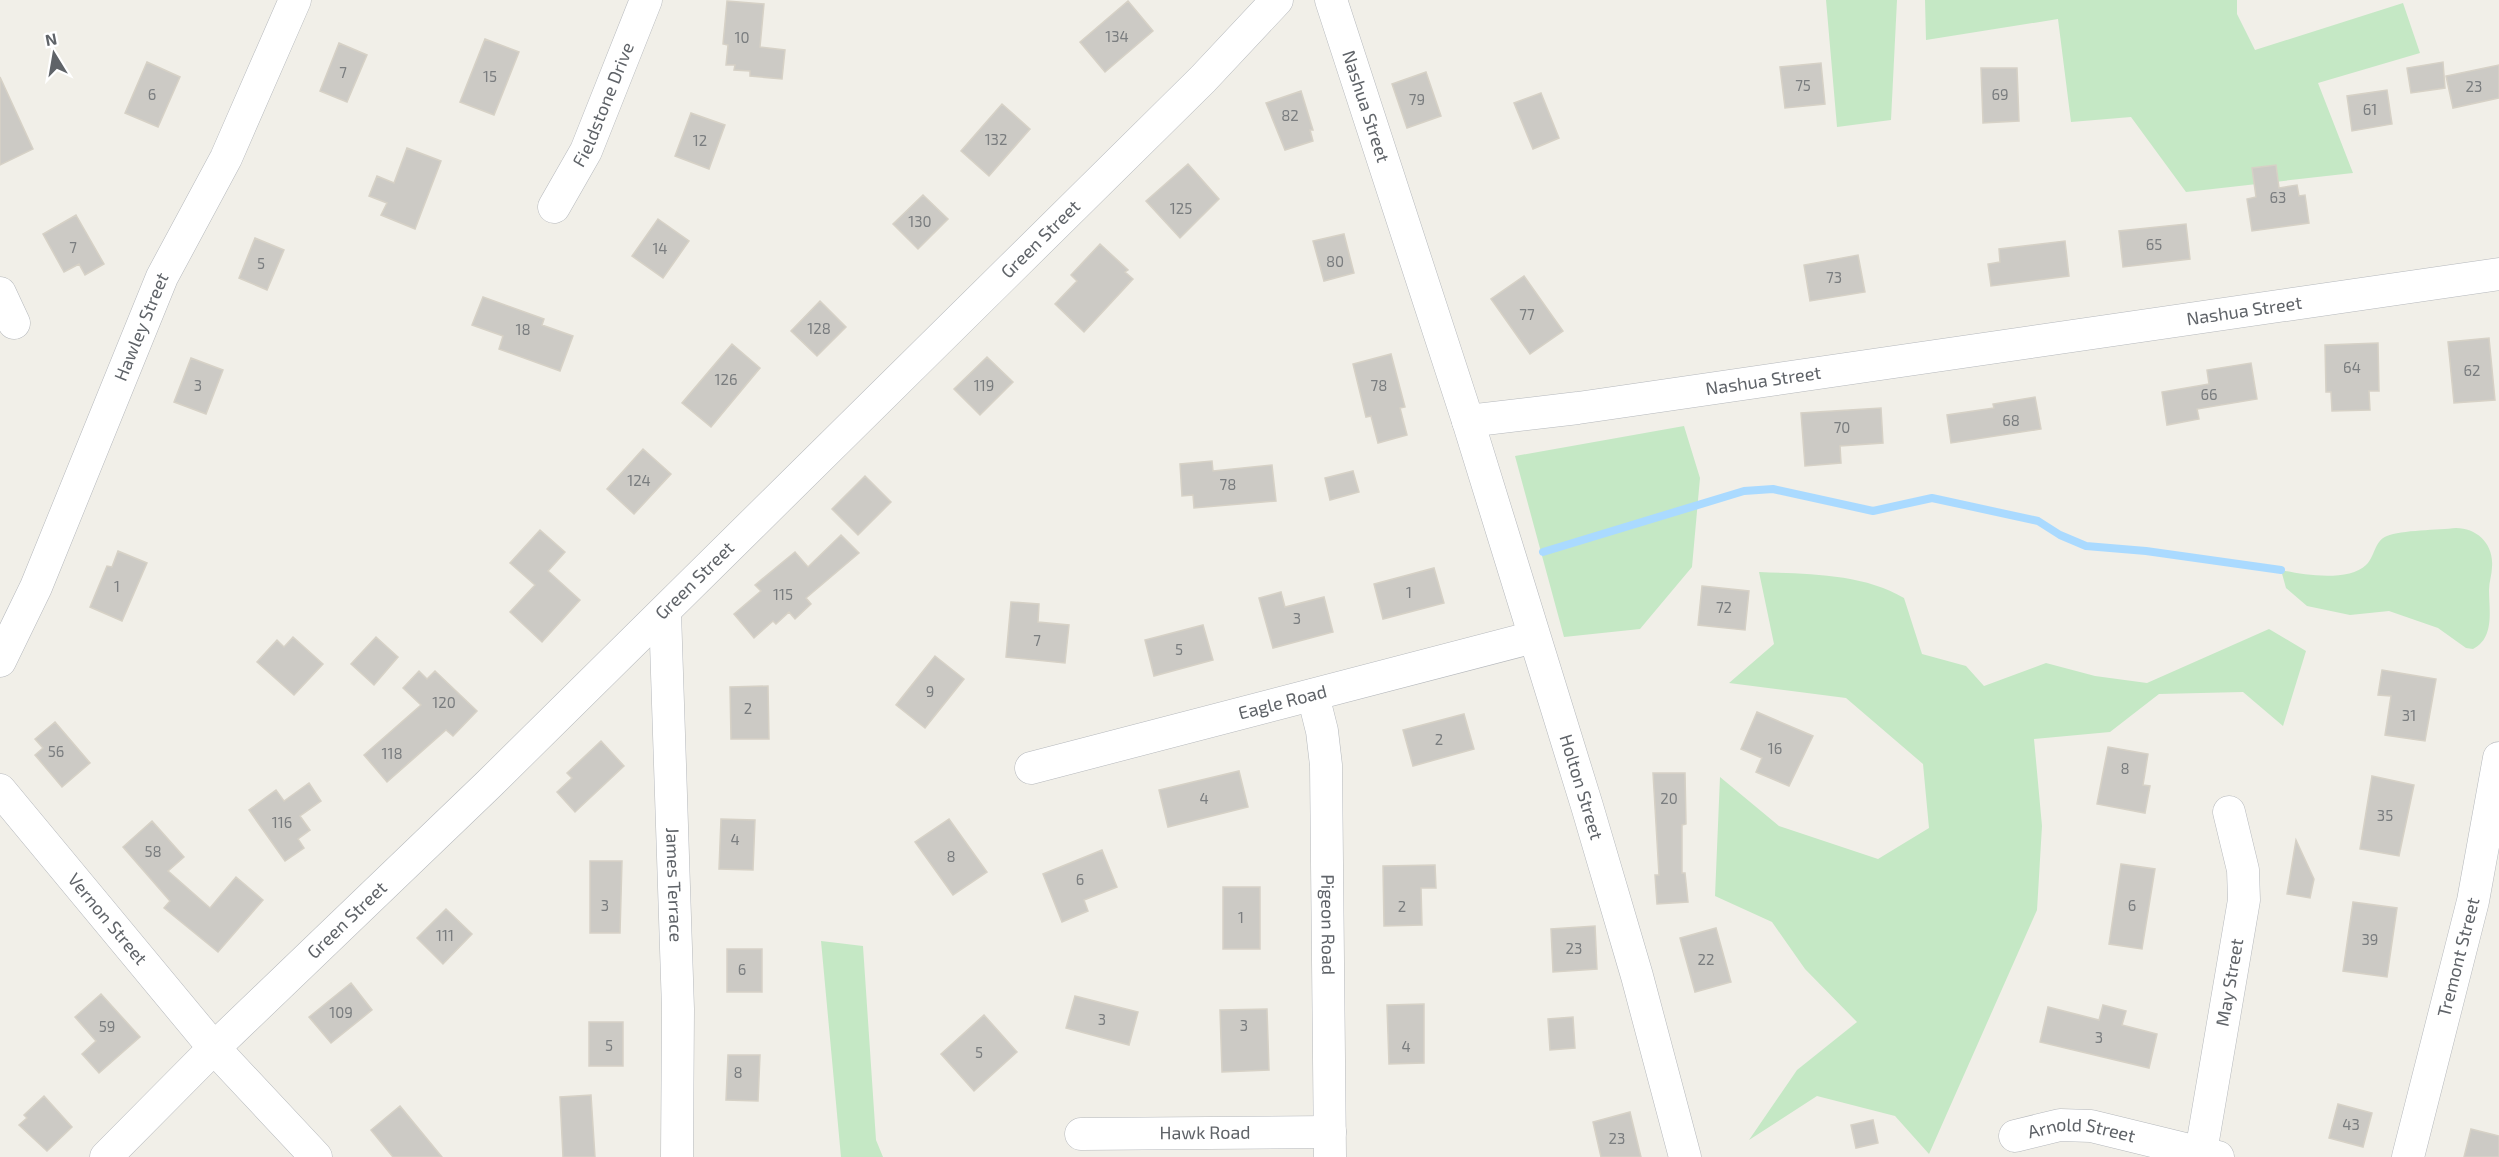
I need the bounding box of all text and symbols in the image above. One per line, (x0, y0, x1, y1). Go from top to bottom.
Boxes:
north arrow (24, 24, 84, 84)
house number: 134 (1105, 27, 1129, 45)
text: N (44, 28, 59, 49)
house number: 10 (734, 28, 750, 46)
street label: Fieldstone Drive (567, 39, 638, 171)
street label: Nashua Street (1338, 47, 1395, 165)
house number: 7 (339, 63, 347, 81)
house number: 15 (483, 67, 497, 85)
house number: 75 (1795, 76, 1811, 94)
house number: 23 (2466, 77, 2482, 95)
house number: 6 (148, 85, 156, 103)
house number: 69 (1991, 85, 2009, 103)
house number: 79 (1409, 90, 1425, 108)
house number: 61 (2363, 100, 2377, 118)
house number: 82 (1281, 106, 1299, 124)
house number: 132 (985, 130, 1007, 148)
house number: 12 (693, 131, 707, 149)
house number: 63 (2270, 188, 2286, 206)
street label: Green Street (996, 195, 1084, 282)
house number: 125 (1170, 199, 1192, 217)
house number: 130 (908, 212, 932, 230)
house number: 65 (2146, 235, 2162, 253)
house number: 7 (69, 238, 77, 256)
house number: 14 (652, 239, 668, 257)
house number: 80 (1326, 252, 1344, 270)
house number: 5 (257, 254, 265, 272)
street label: Hawley Street (109, 268, 173, 384)
house number: 73 (1826, 268, 1842, 286)
street label: Nashua Street (2185, 291, 2303, 329)
house number: 77 (1519, 305, 1535, 323)
house number: 128 (807, 319, 831, 337)
house number: 18 (515, 320, 531, 338)
house number: 64 (2343, 358, 2361, 376)
street label: Nashua Street (1704, 361, 1822, 399)
house number: 62 (2463, 361, 2481, 379)
house number: 126 (715, 370, 737, 388)
house number: 3 (194, 376, 202, 394)
house number: 119 (974, 376, 994, 394)
house number: 78 (1371, 376, 1387, 394)
house number: 66 (2200, 385, 2218, 403)
house number: 68 (2002, 411, 2020, 429)
house number: 70 (1834, 418, 1850, 436)
house number: 124 (627, 471, 651, 489)
house number: 78 (1220, 475, 1236, 493)
street label: Green Street (650, 536, 738, 624)
house number: 1 (114, 577, 120, 595)
house number: 1 (1406, 583, 1412, 601)
house number: 115 (773, 585, 793, 603)
house number: 72 (1716, 598, 1732, 616)
house number: 3 (1293, 609, 1301, 627)
house number: 7 (1033, 631, 1041, 649)
house number: 5 (1175, 640, 1183, 658)
street label: Eagle Road (1236, 679, 1329, 724)
house number: 9 (926, 682, 934, 700)
house number: 120 (432, 693, 456, 711)
house number: 2 (744, 699, 752, 717)
house number: 31 (2402, 706, 2416, 724)
house number: 2 (1435, 730, 1443, 748)
street label: Holton Street (1556, 732, 1608, 842)
house number: 16 (1768, 739, 1782, 757)
house number: 56 (48, 742, 64, 760)
house number: 118 (381, 744, 403, 762)
house number: 8 (2120, 759, 2130, 777)
house number: 4 (1199, 789, 1209, 807)
house number: 20 (1660, 789, 1678, 807)
house number: 35 (2377, 806, 2393, 824)
house number: 116 (272, 813, 292, 831)
street label: James Terrace (662, 827, 688, 943)
house number: 4 (730, 830, 740, 848)
house number: 58 (144, 842, 162, 860)
house number: 8 (946, 847, 956, 865)
street label: Vernon Street (64, 868, 152, 969)
house number: 6 (1076, 870, 1084, 888)
street label: Pigeon Road (1317, 874, 1340, 975)
street label: Green Street (302, 876, 391, 963)
street label: Tremont Street (2432, 895, 2484, 1019)
house number: 3 (601, 896, 609, 914)
house number: 6 (2128, 896, 2136, 914)
house number: 2 (1398, 897, 1406, 915)
house number: 1 (1238, 908, 1244, 926)
house number: 111 (436, 926, 454, 944)
house number: 39 (2362, 930, 2378, 948)
street label: May Street (2211, 936, 2247, 1028)
house number: 23 (1566, 939, 1582, 957)
house number: 22 (1698, 950, 1714, 968)
house number: 6 (738, 960, 746, 978)
house number: 109 (329, 1003, 353, 1021)
house number: 3 (1098, 1010, 1106, 1028)
house number: 3 (1240, 1016, 1248, 1034)
house number: 59 (99, 1017, 115, 1035)
house number: 3 (2095, 1028, 2103, 1046)
house number: 5 (605, 1036, 613, 1054)
house number: 4 (1401, 1037, 1411, 1055)
house number: 5 (975, 1043, 983, 1061)
house number: 8 (733, 1063, 743, 1081)
street label: Arnold Street (2025, 1113, 2138, 1146)
house number: 43 (2342, 1115, 2360, 1133)
street label: Hawk Road (1159, 1121, 1251, 1143)
house number: 23 (1609, 1129, 1625, 1147)

